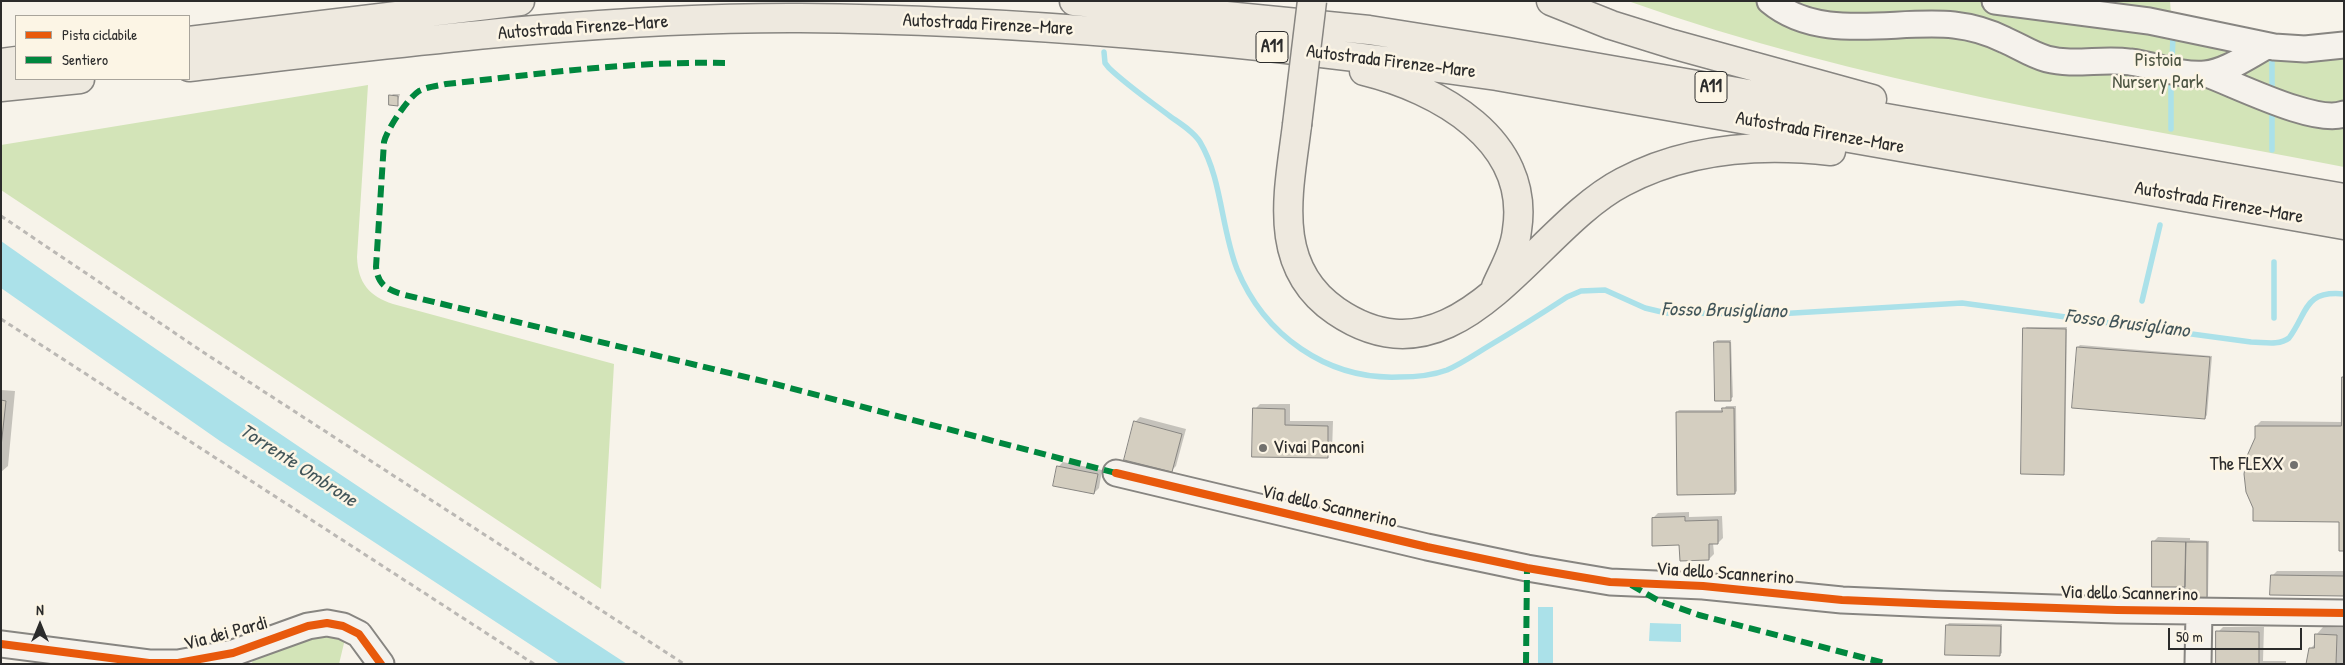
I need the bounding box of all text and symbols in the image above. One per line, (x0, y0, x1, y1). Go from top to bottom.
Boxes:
street label: Autostrada Firenze-Mare (902, 9, 1074, 41)
street label: Autostrada Firenze-Mare (497, 11, 669, 45)
legend (15, 15, 190, 80)
text: Pista ciclabile (62, 24, 137, 45)
road number: A11 (1256, 32, 1288, 62)
street label: Autostrada Firenze-Mare (1305, 40, 1477, 84)
text: Sentiero (62, 49, 108, 70)
park label: Pistoia Nursery Park (2112, 50, 2204, 94)
road number: A11 (1695, 72, 1727, 102)
street label: Autostrada Firenze-Mare (1734, 107, 1906, 159)
street label: Autostrada Firenze-Mare (2133, 177, 2305, 229)
water label: Fosso Brusigliano (1661, 298, 1787, 324)
water label: Fosso Brusigliano (2063, 304, 2191, 344)
water label: Torrente Ombrone (235, 419, 361, 513)
place label: Vivai Panconi (1273, 437, 1365, 459)
marker: Vivai Panconi (1257, 442, 1269, 454)
place label: The FLEXX (2210, 454, 2284, 476)
marker: The FLEXX (2288, 459, 2300, 471)
street label: Via dello Scannerino (1259, 480, 1399, 534)
street label: Via dello Scannerino (1655, 558, 1795, 590)
street label: Via dello Scannerino (2060, 581, 2198, 607)
north arrow (15, 600, 65, 650)
text: N (36, 600, 44, 619)
street label: Via dei Pardi (182, 612, 270, 656)
scale bar (2170, 618, 2304, 650)
text: 50 m (2176, 626, 2203, 647)

